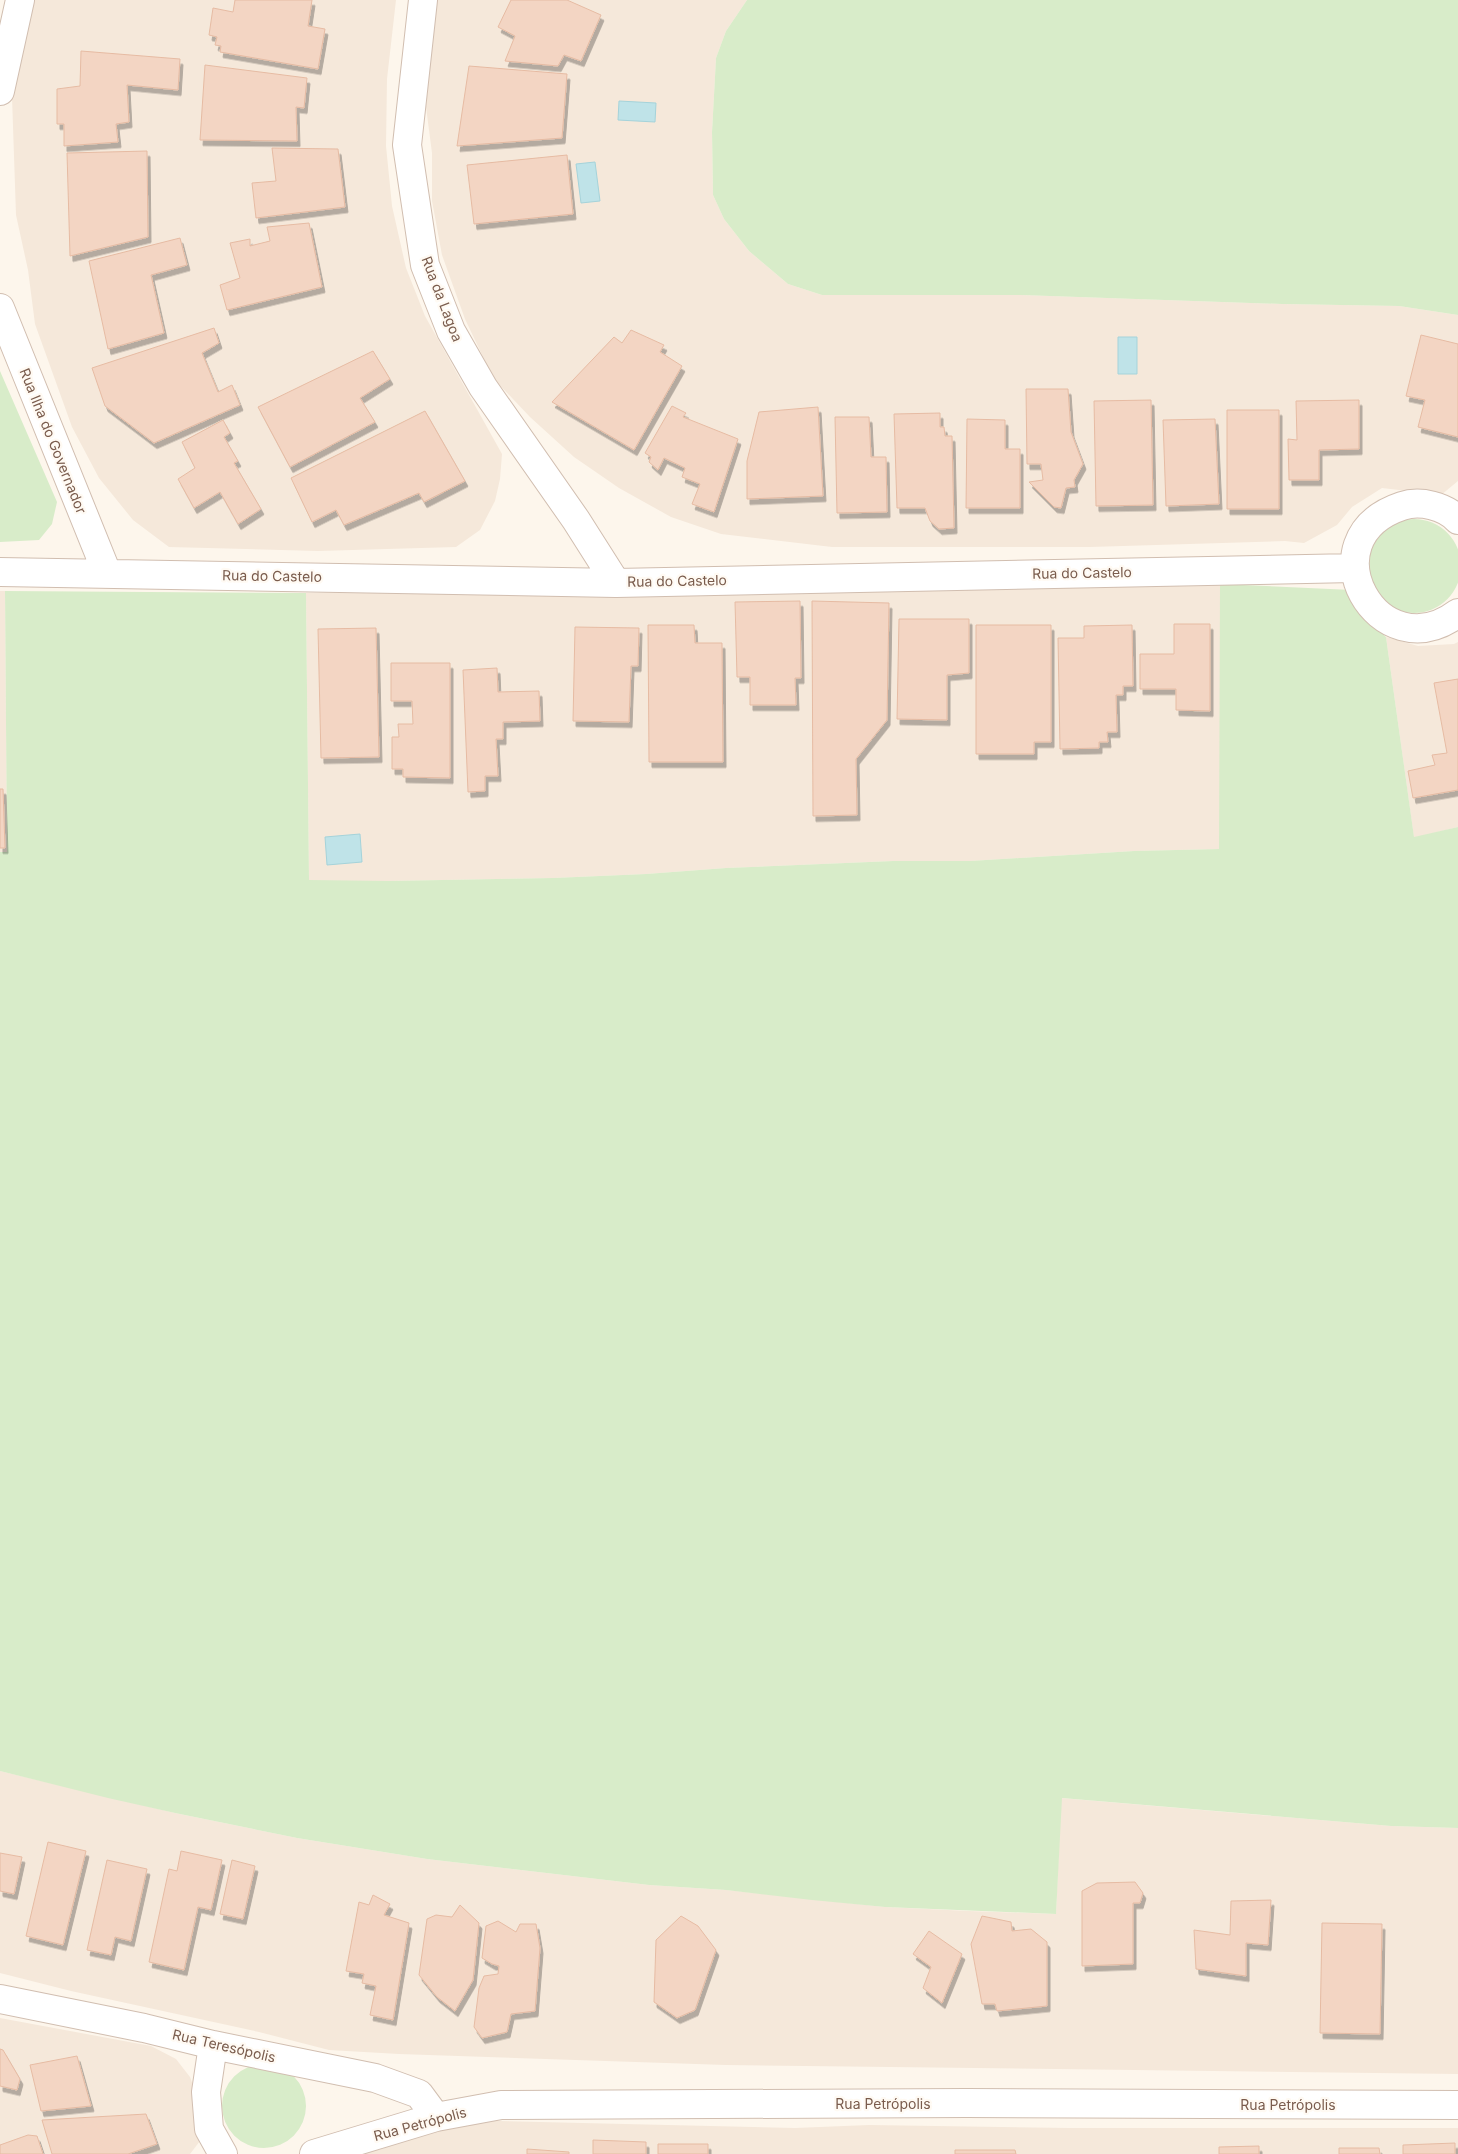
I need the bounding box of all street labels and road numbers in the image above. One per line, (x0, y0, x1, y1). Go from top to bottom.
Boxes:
street label: Rua da Lagoa (418, 254, 467, 344)
street label: Rua Ilha do Governador (16, 366, 90, 516)
street label: Rua do Castelo (1032, 563, 1132, 582)
street label: Rua do Castelo (222, 566, 322, 585)
street label: Rua do Castelo (627, 571, 727, 590)
street label: Rua Teresópolis (171, 2025, 277, 2066)
street label: Rua Petrópolis (835, 2095, 931, 2112)
street label: Rua Petrópolis (1240, 2096, 1336, 2113)
street label: Rua Petrópolis (372, 2103, 468, 2144)

